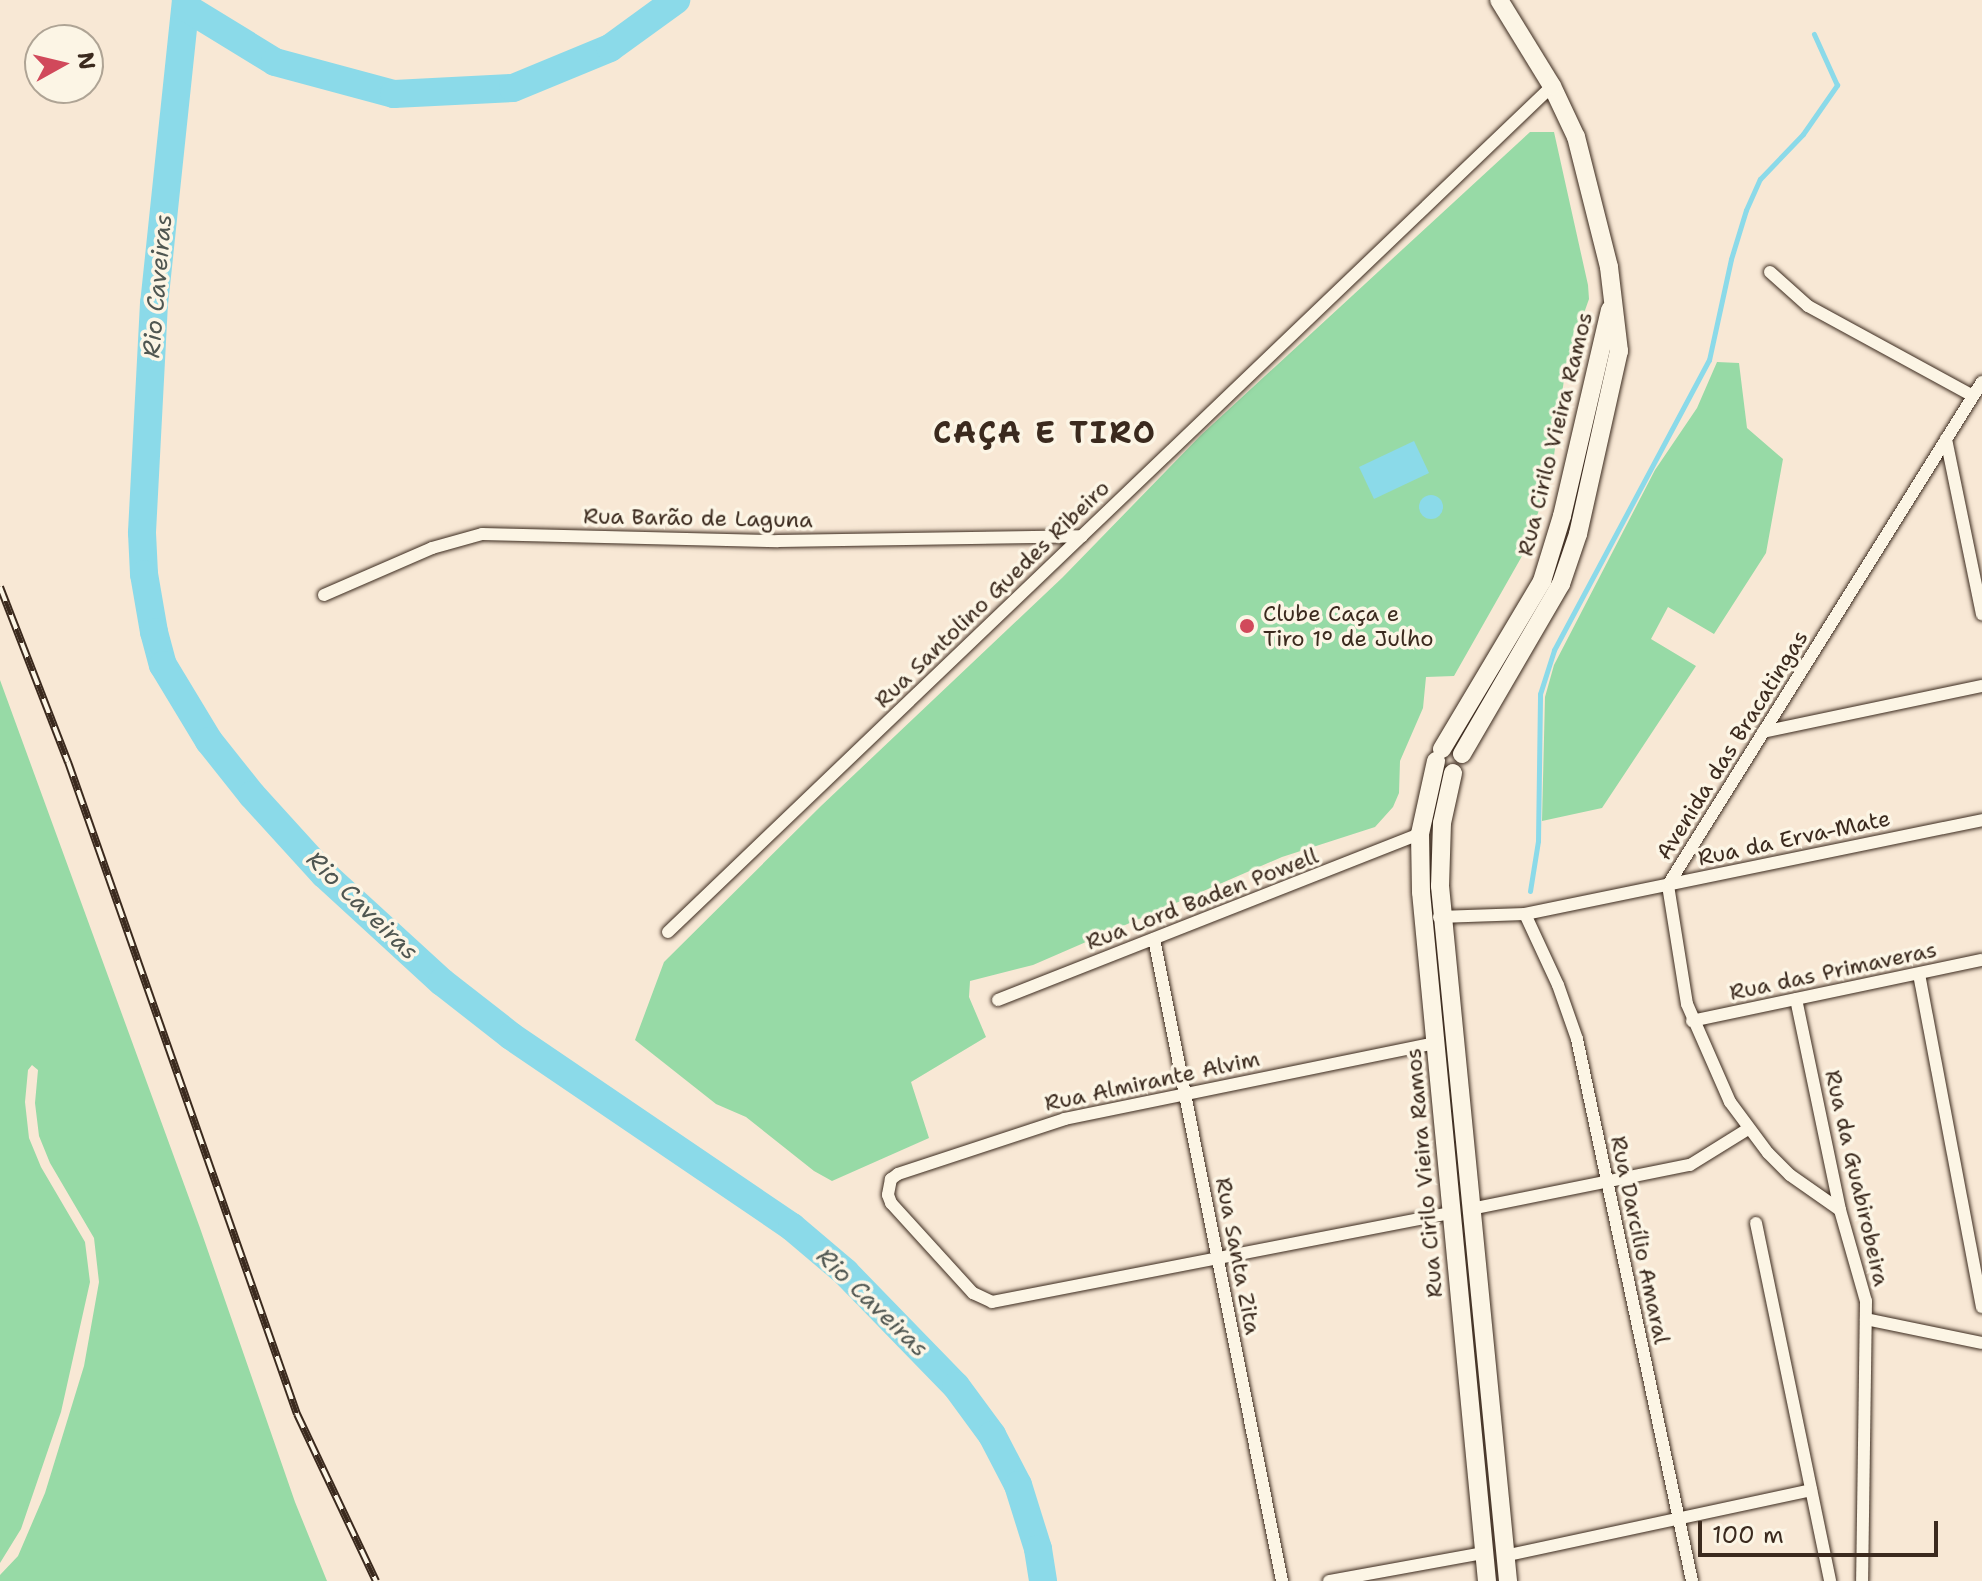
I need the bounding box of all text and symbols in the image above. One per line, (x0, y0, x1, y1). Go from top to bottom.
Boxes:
north arrow (24, 24, 104, 104)
text: N (71, 50, 102, 72)
water label: Rio Caveiras (137, 213, 179, 359)
street label: Rua Cirilo Vieira Ramos (1512, 309, 1598, 559)
district label: CAÇA E TIRO (933, 415, 1157, 451)
street label: Rua Santolino Guedes Ribeiro (869, 475, 1115, 713)
street label: Rua Barão de Laguna (583, 503, 813, 533)
place label: Clube Caça e Tiro 1º de Julho (1263, 600, 1434, 652)
marker: Clube Caça e Tiro 1º de Julho (1238, 617, 1256, 635)
street label: Avenida das Bracatingas (1650, 625, 1814, 865)
street label: Rua da Erva-Mate (1695, 805, 1893, 871)
street label: Rua Lord Baden Powell (1082, 842, 1322, 956)
water label: Rio Caveiras (300, 846, 424, 966)
street label: Rua das Primaveras (1727, 936, 1939, 1006)
street label: Rua Almirante Alvim (1042, 1045, 1262, 1117)
street label: Rua Cirilo Vieira Ramos (1400, 1047, 1448, 1299)
street label: Rua da Guabirobeira (1819, 1067, 1895, 1289)
street label: Rua Darcílio Amaral (1605, 1133, 1675, 1347)
street label: Rua Santa Zita (1210, 1175, 1266, 1337)
water label: Rio Caveiras (810, 1243, 934, 1363)
scale bar (1702, 1505, 1942, 1555)
text: 100 m (1712, 1519, 1784, 1551)

